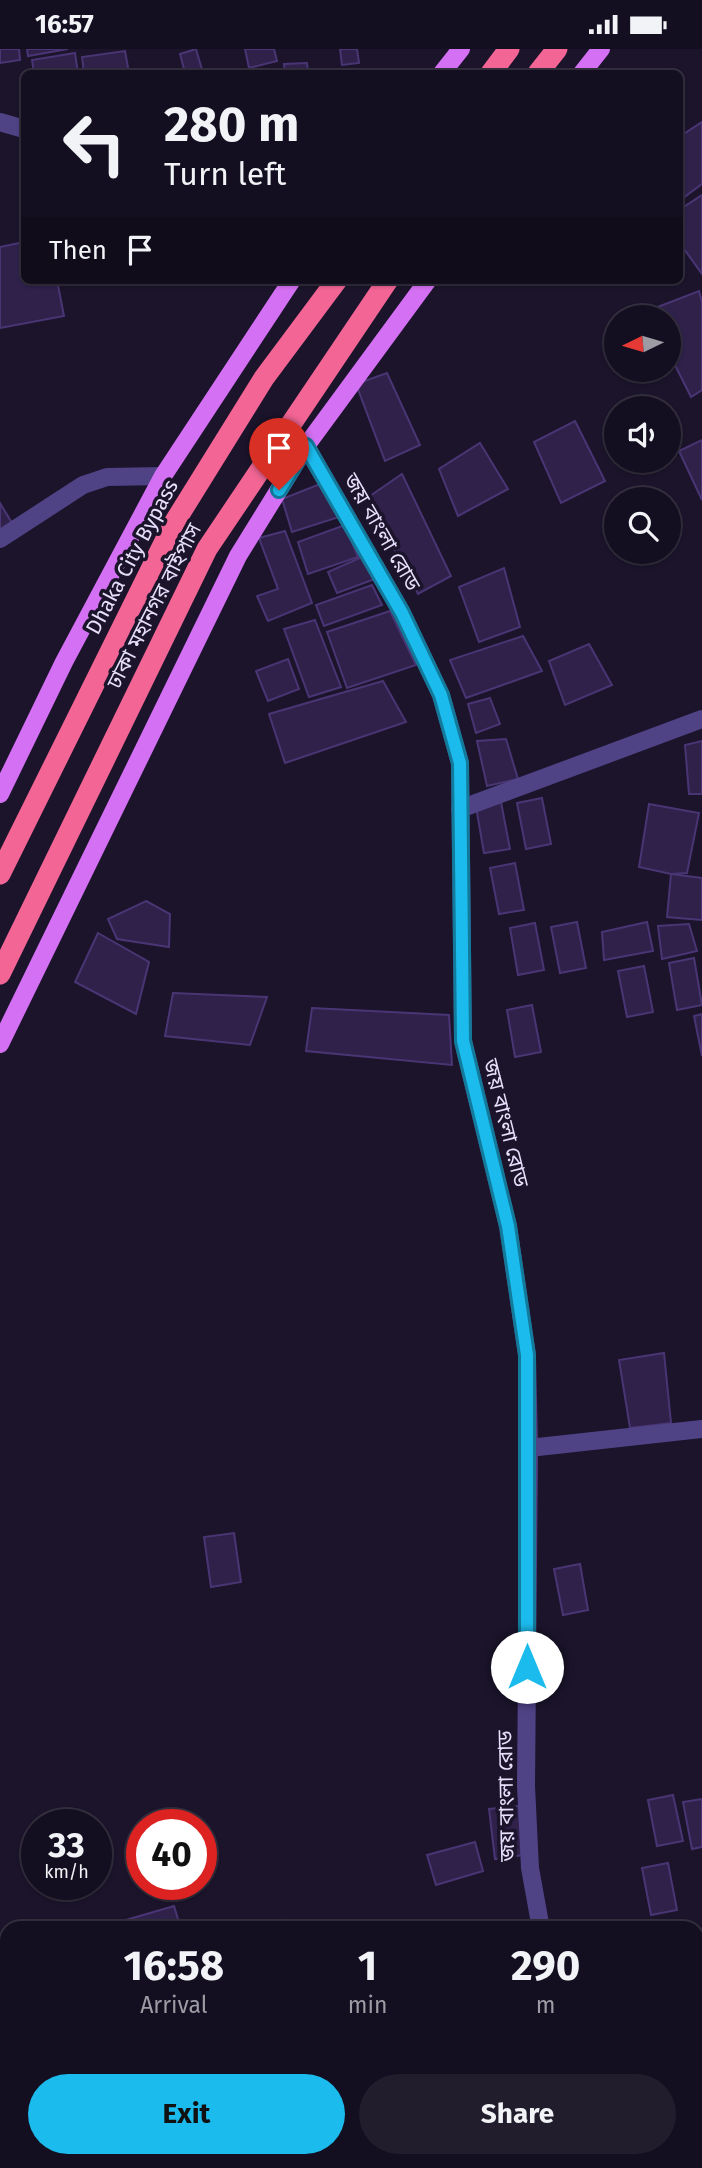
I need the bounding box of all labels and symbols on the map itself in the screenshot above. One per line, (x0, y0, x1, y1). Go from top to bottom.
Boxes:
north arrow (604, 305, 681, 381)
pin (249, 418, 309, 490)
street label: জয় বাংলা রোড (337, 468, 427, 596)
street label: Dhaka City Bypass (80, 475, 184, 639)
street label: ঢাকা মহানগর বাইপাস (101, 518, 207, 694)
street label: জয় বাংলা রোড (477, 1055, 535, 1191)
position arrow (490, 1630, 564, 1704)
street label: জয় বাংলা রোড (492, 1729, 520, 1863)
speed limit sign: 40 (126, 1809, 217, 1900)

